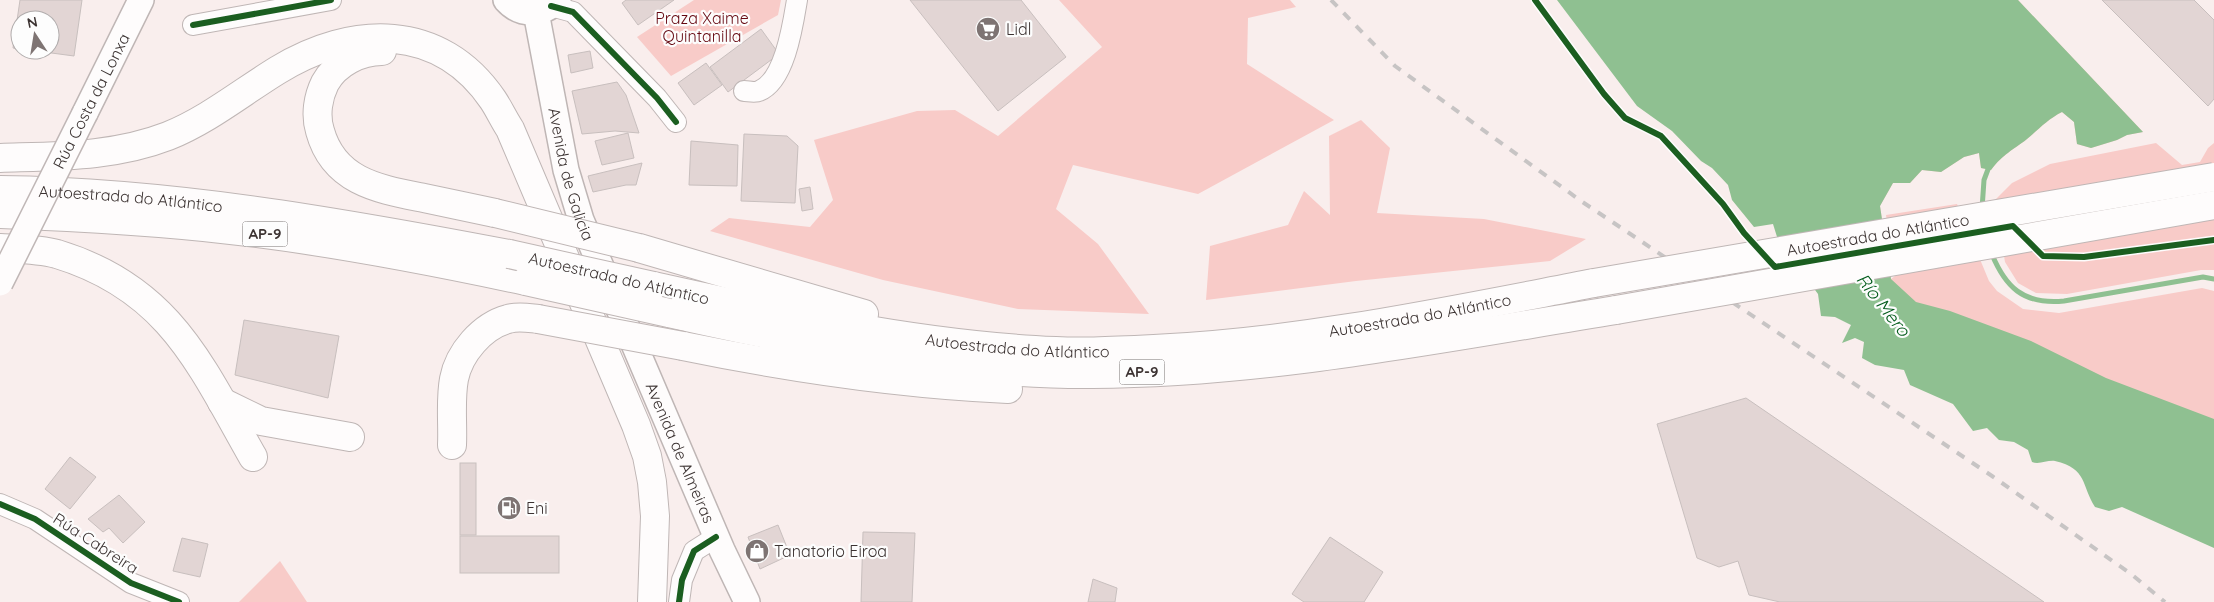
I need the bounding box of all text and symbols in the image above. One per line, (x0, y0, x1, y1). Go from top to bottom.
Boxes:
park label: Praza Xaime Quintanilla (655, 8, 749, 46)
north arrow (10, 10, 60, 60)
text: N (25, 12, 39, 32)
supermarket icon: Lidl (975, 16, 1001, 42)
place label: Lidl (1006, 19, 1031, 39)
street label: Rúa Costa da Lonxa (48, 30, 134, 172)
street label: Avenida de Galicia (544, 106, 599, 243)
street label: Autoestrada do Atlántico (38, 181, 224, 216)
street label: Autoestrada do Atlántico (1785, 209, 1971, 260)
road number: AP-9 (242, 222, 288, 246)
street label: Autoestrada do Atlántico (527, 247, 711, 309)
water label: Río Mero (1851, 268, 1916, 342)
street label: Autoestrada do Atlántico (1327, 289, 1513, 341)
street label: Autoestrada do Atlántico (924, 329, 1110, 362)
road number: AP-9 (1120, 360, 1164, 384)
street label: Avenida de Almeiras (641, 379, 719, 526)
fuel station icon: Eni (496, 495, 522, 521)
place label: Eni (526, 498, 548, 518)
street label: Rúa Cabreira (50, 508, 142, 578)
shop icon: Tanatorio Eiroa (744, 538, 770, 564)
place label: Tanatorio Eiroa (774, 541, 887, 561)

